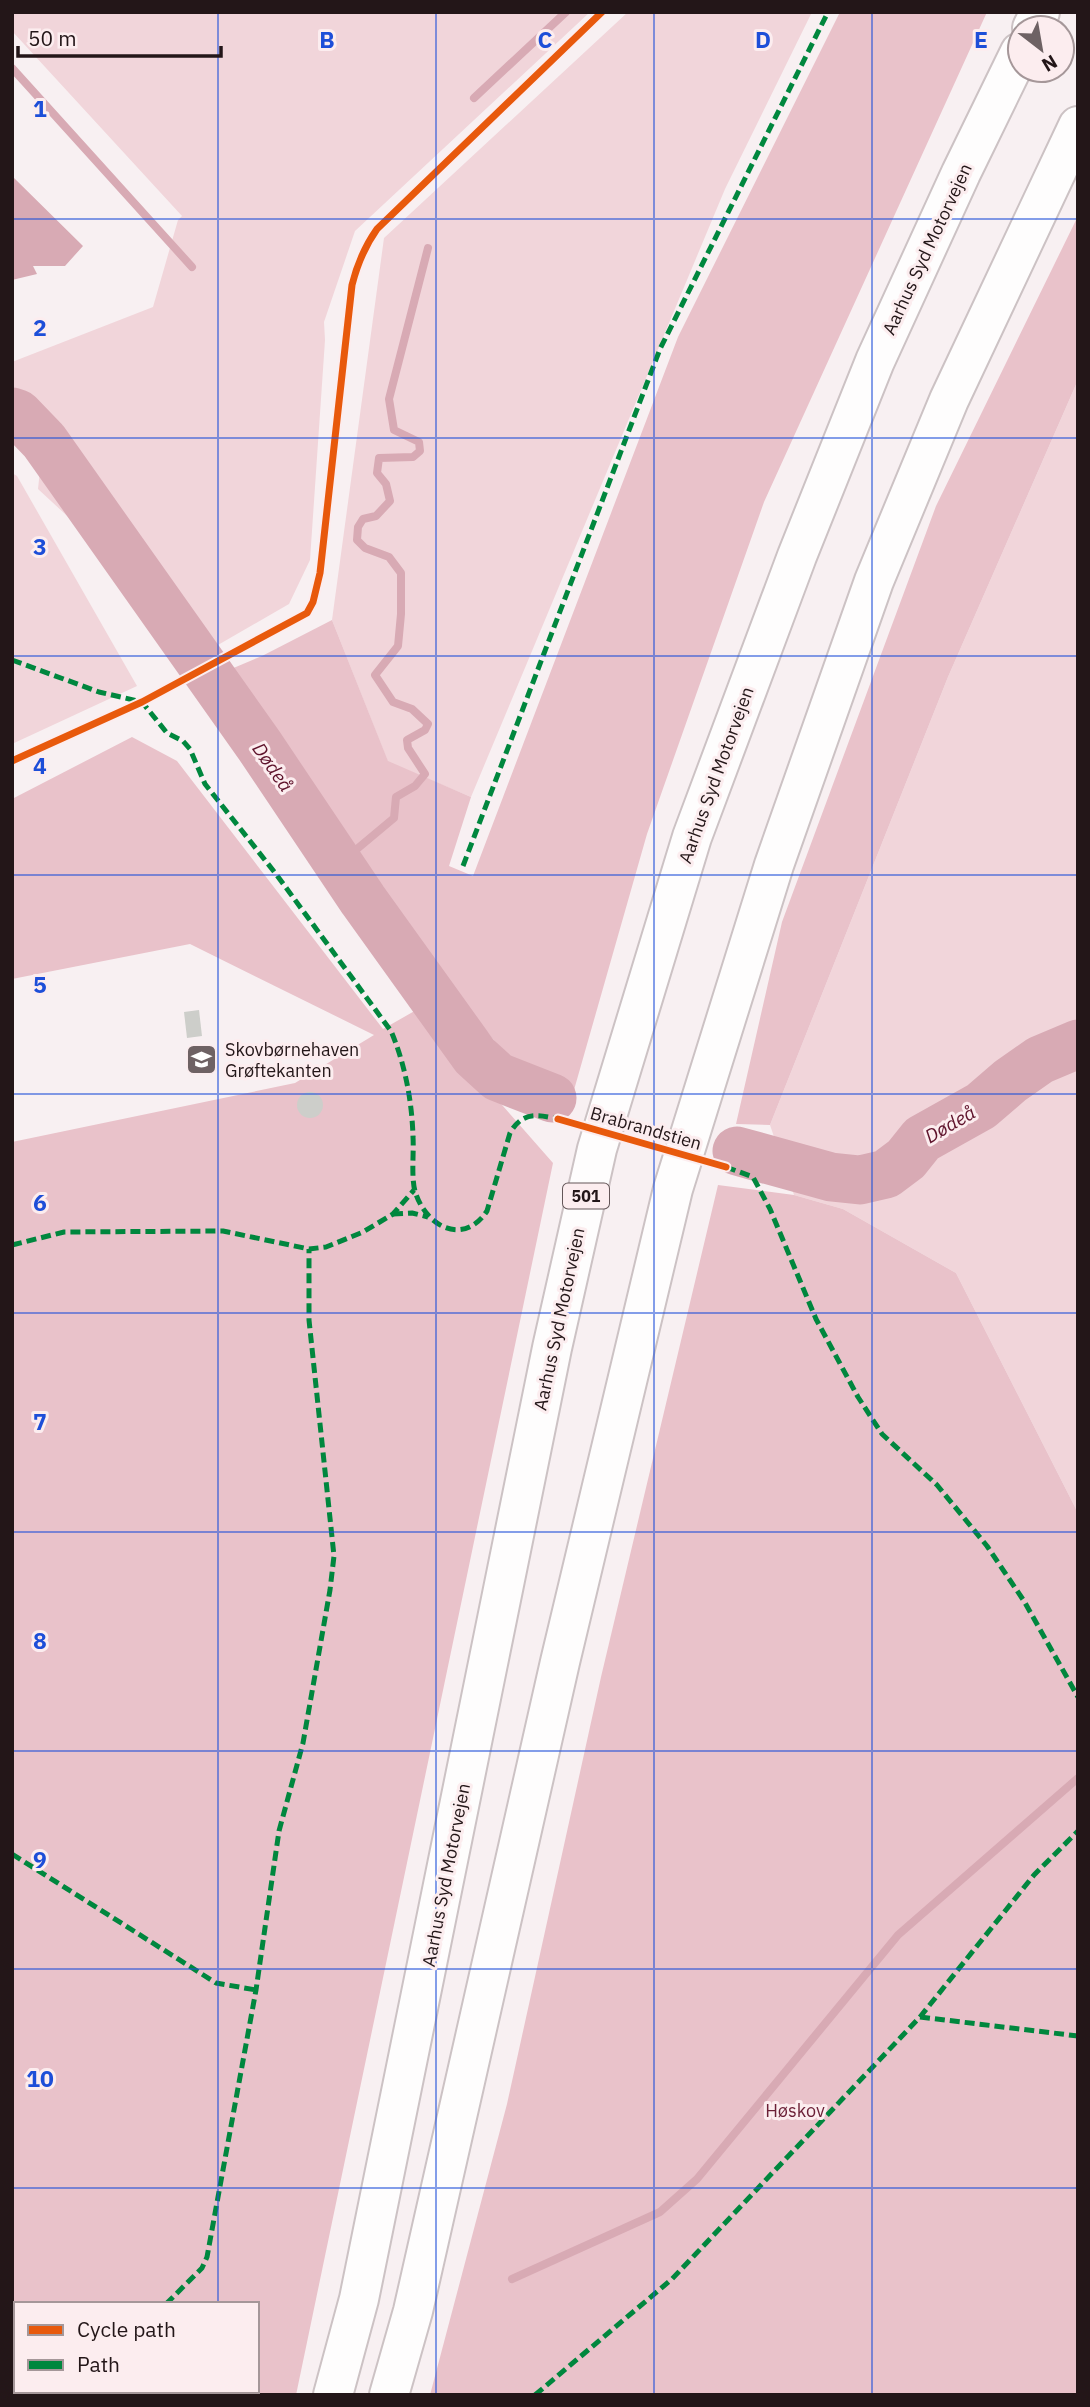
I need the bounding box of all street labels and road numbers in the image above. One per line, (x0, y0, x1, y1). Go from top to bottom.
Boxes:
street label: Aarhus Syd Motorvejen (877, 160, 977, 338)
street label: Aarhus Syd Motorvejen (673, 684, 759, 866)
street label: Brabrandstien (588, 1101, 704, 1155)
road number: 501 (563, 1184, 609, 1208)
street label: Aarhus Syd Motorvejen (528, 1225, 590, 1413)
street label: Aarhus Syd Motorvejen (417, 1781, 475, 1969)

